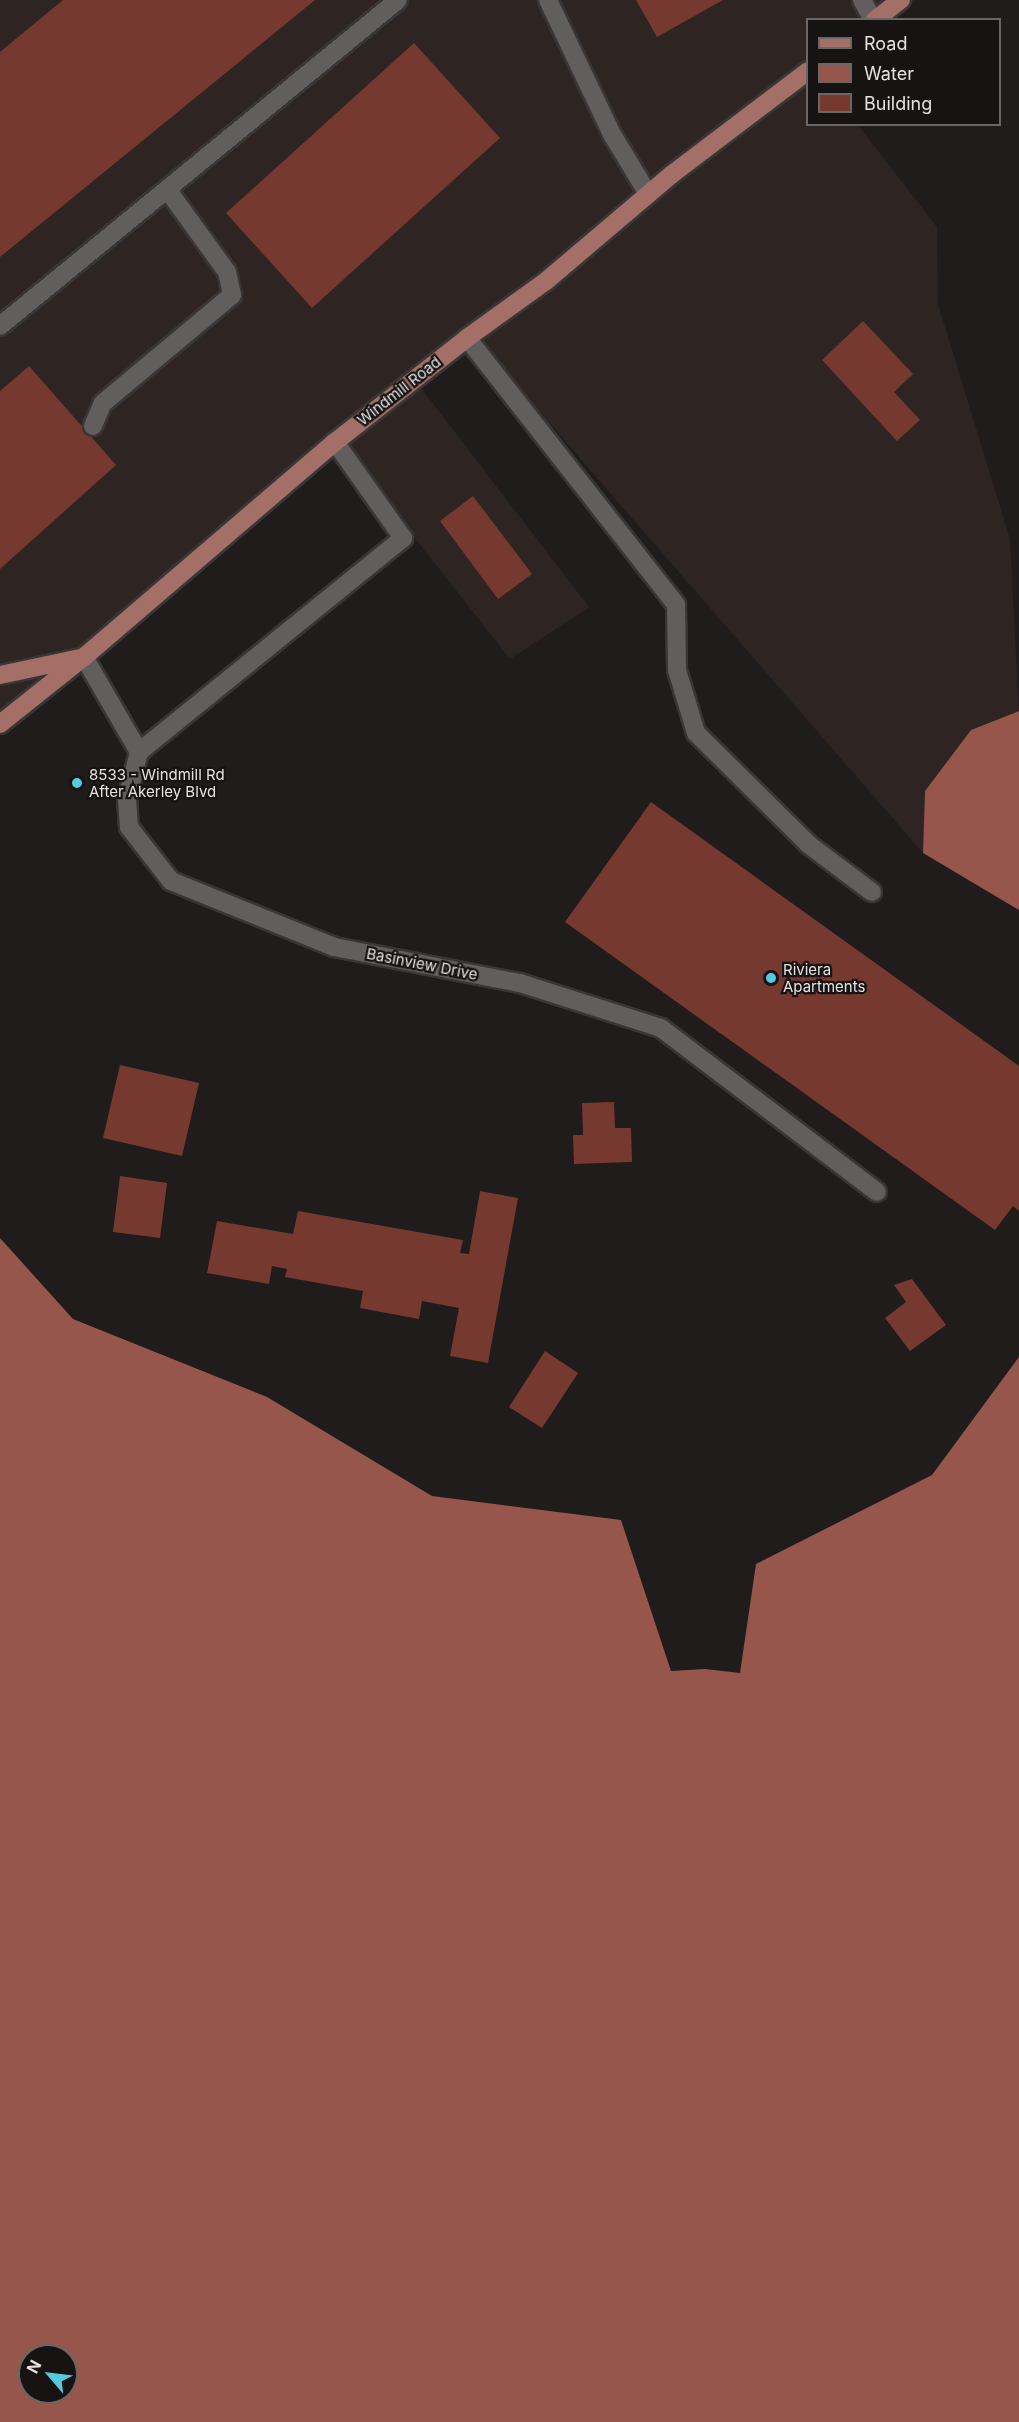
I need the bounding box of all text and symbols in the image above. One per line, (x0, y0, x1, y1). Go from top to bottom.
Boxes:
legend (806, 18, 1001, 126)
text: Road (864, 33, 907, 54)
text: Water (864, 63, 914, 84)
text: Building (864, 93, 932, 114)
street label: Windmill Road (354, 353, 444, 429)
place label: 8533 - Windmill Rd After Akerley Blvd (89, 765, 225, 800)
marker: 8533 - Windmill Rd After Akerley Blvd (70, 776, 84, 790)
street label: Basinview Drive (365, 944, 479, 984)
place label: Riviera Apartments (783, 960, 865, 995)
marker: Riviera Apartments (764, 971, 778, 985)
north arrow (18, 2344, 78, 2404)
text: N (22, 2356, 46, 2377)

